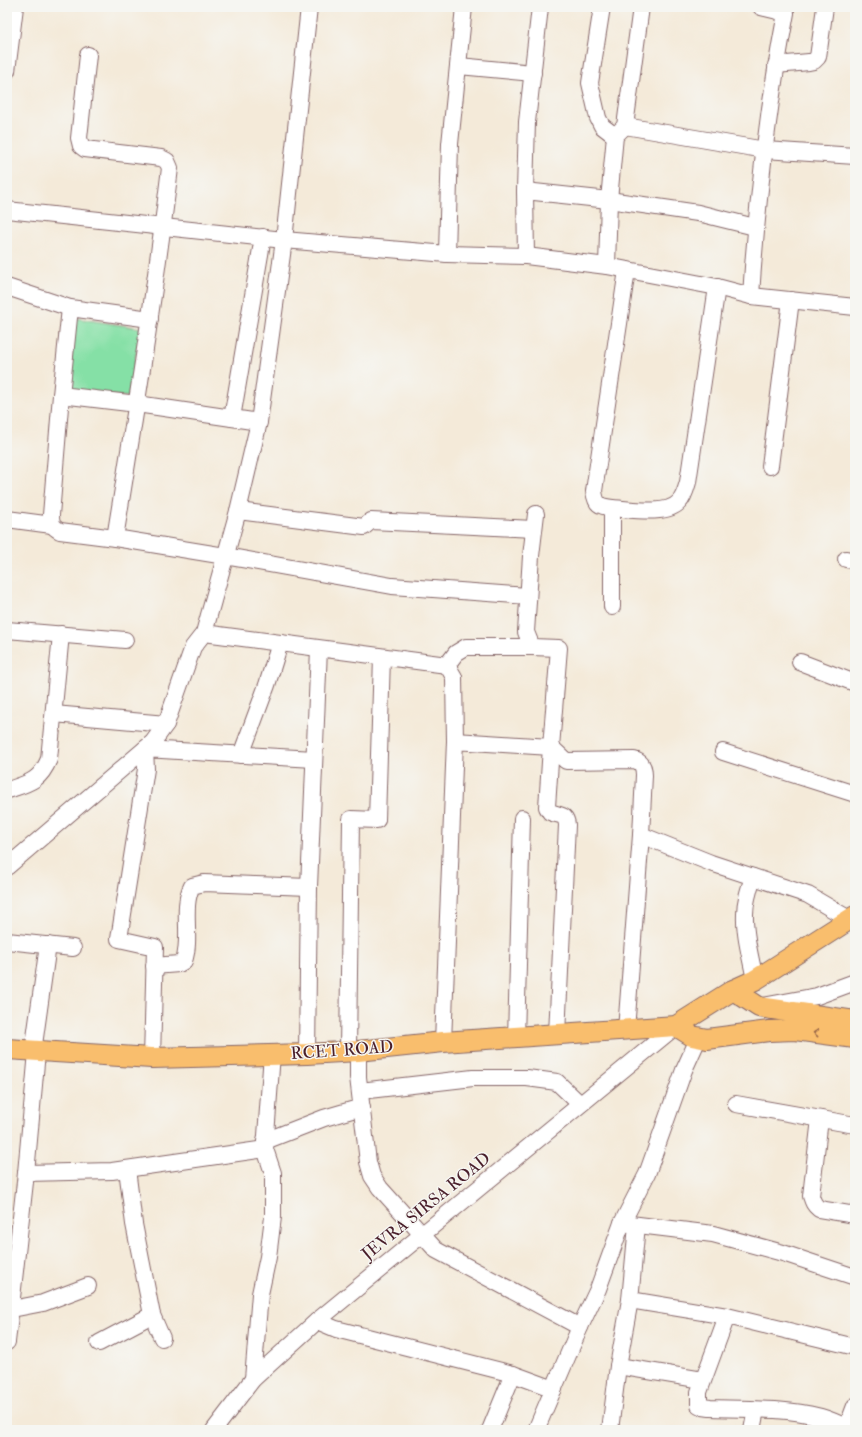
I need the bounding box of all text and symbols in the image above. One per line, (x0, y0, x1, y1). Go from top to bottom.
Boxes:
one-way arrow (813, 1029, 819, 1038)
street label: RCET ROAD (290, 1036, 394, 1064)
street label: JEVRA SIRSA ROAD (356, 1147, 495, 1266)

